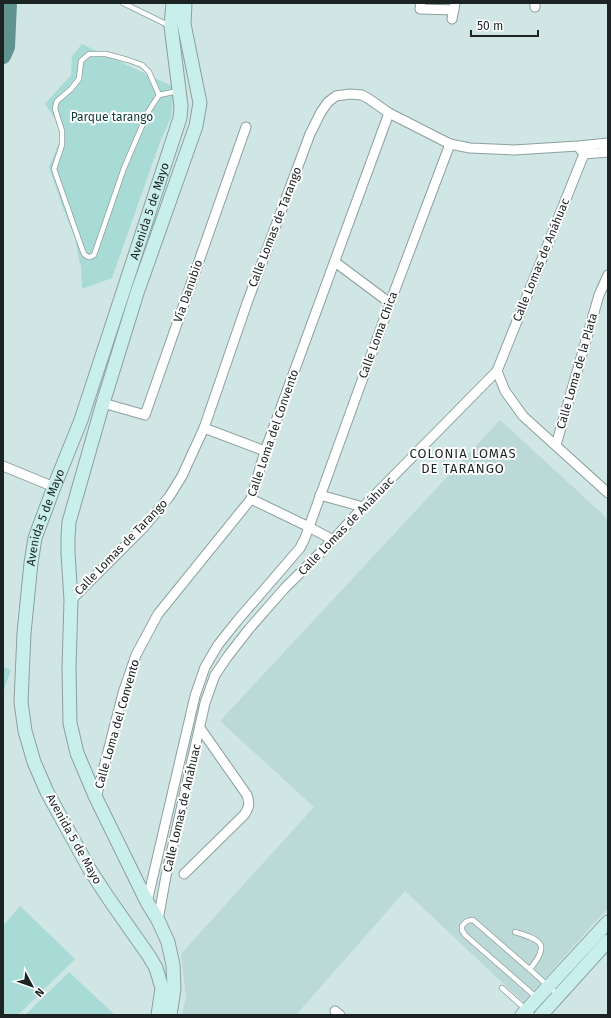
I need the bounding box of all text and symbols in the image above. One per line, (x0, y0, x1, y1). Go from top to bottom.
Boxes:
scale bar (471, 12, 538, 38)
text: 50 m (477, 19, 503, 33)
park label: Parque tarango (71, 110, 153, 124)
street label: Avenida 5 de Mayo (127, 161, 172, 261)
street label: Calle Lomas de Tarango (246, 165, 304, 289)
street label: Calle Lomas de Anáhuac (510, 196, 572, 324)
street label: Vía Danubio (171, 258, 205, 324)
street label: Calle Loma Chica (356, 290, 400, 380)
street label: Calle Loma de la Plata (554, 311, 600, 431)
street label: Calle Loma del Convento (245, 367, 301, 499)
district label: COLONIA LOMAS DE TARANGO (410, 446, 516, 476)
street label: Avenida 5 de Mayo (24, 467, 68, 567)
street label: Calle Lomas de Anáhuac (295, 474, 397, 578)
street label: Calle Lomas de Tarango (72, 496, 170, 598)
street label: Calle Loma del Convento (92, 658, 142, 790)
street label: Calle Lomas de Anáhuac (160, 742, 204, 874)
street label: Avenida 5 de Mayo (43, 791, 105, 887)
north arrow (12, 966, 52, 1006)
text: N (32, 985, 46, 999)

